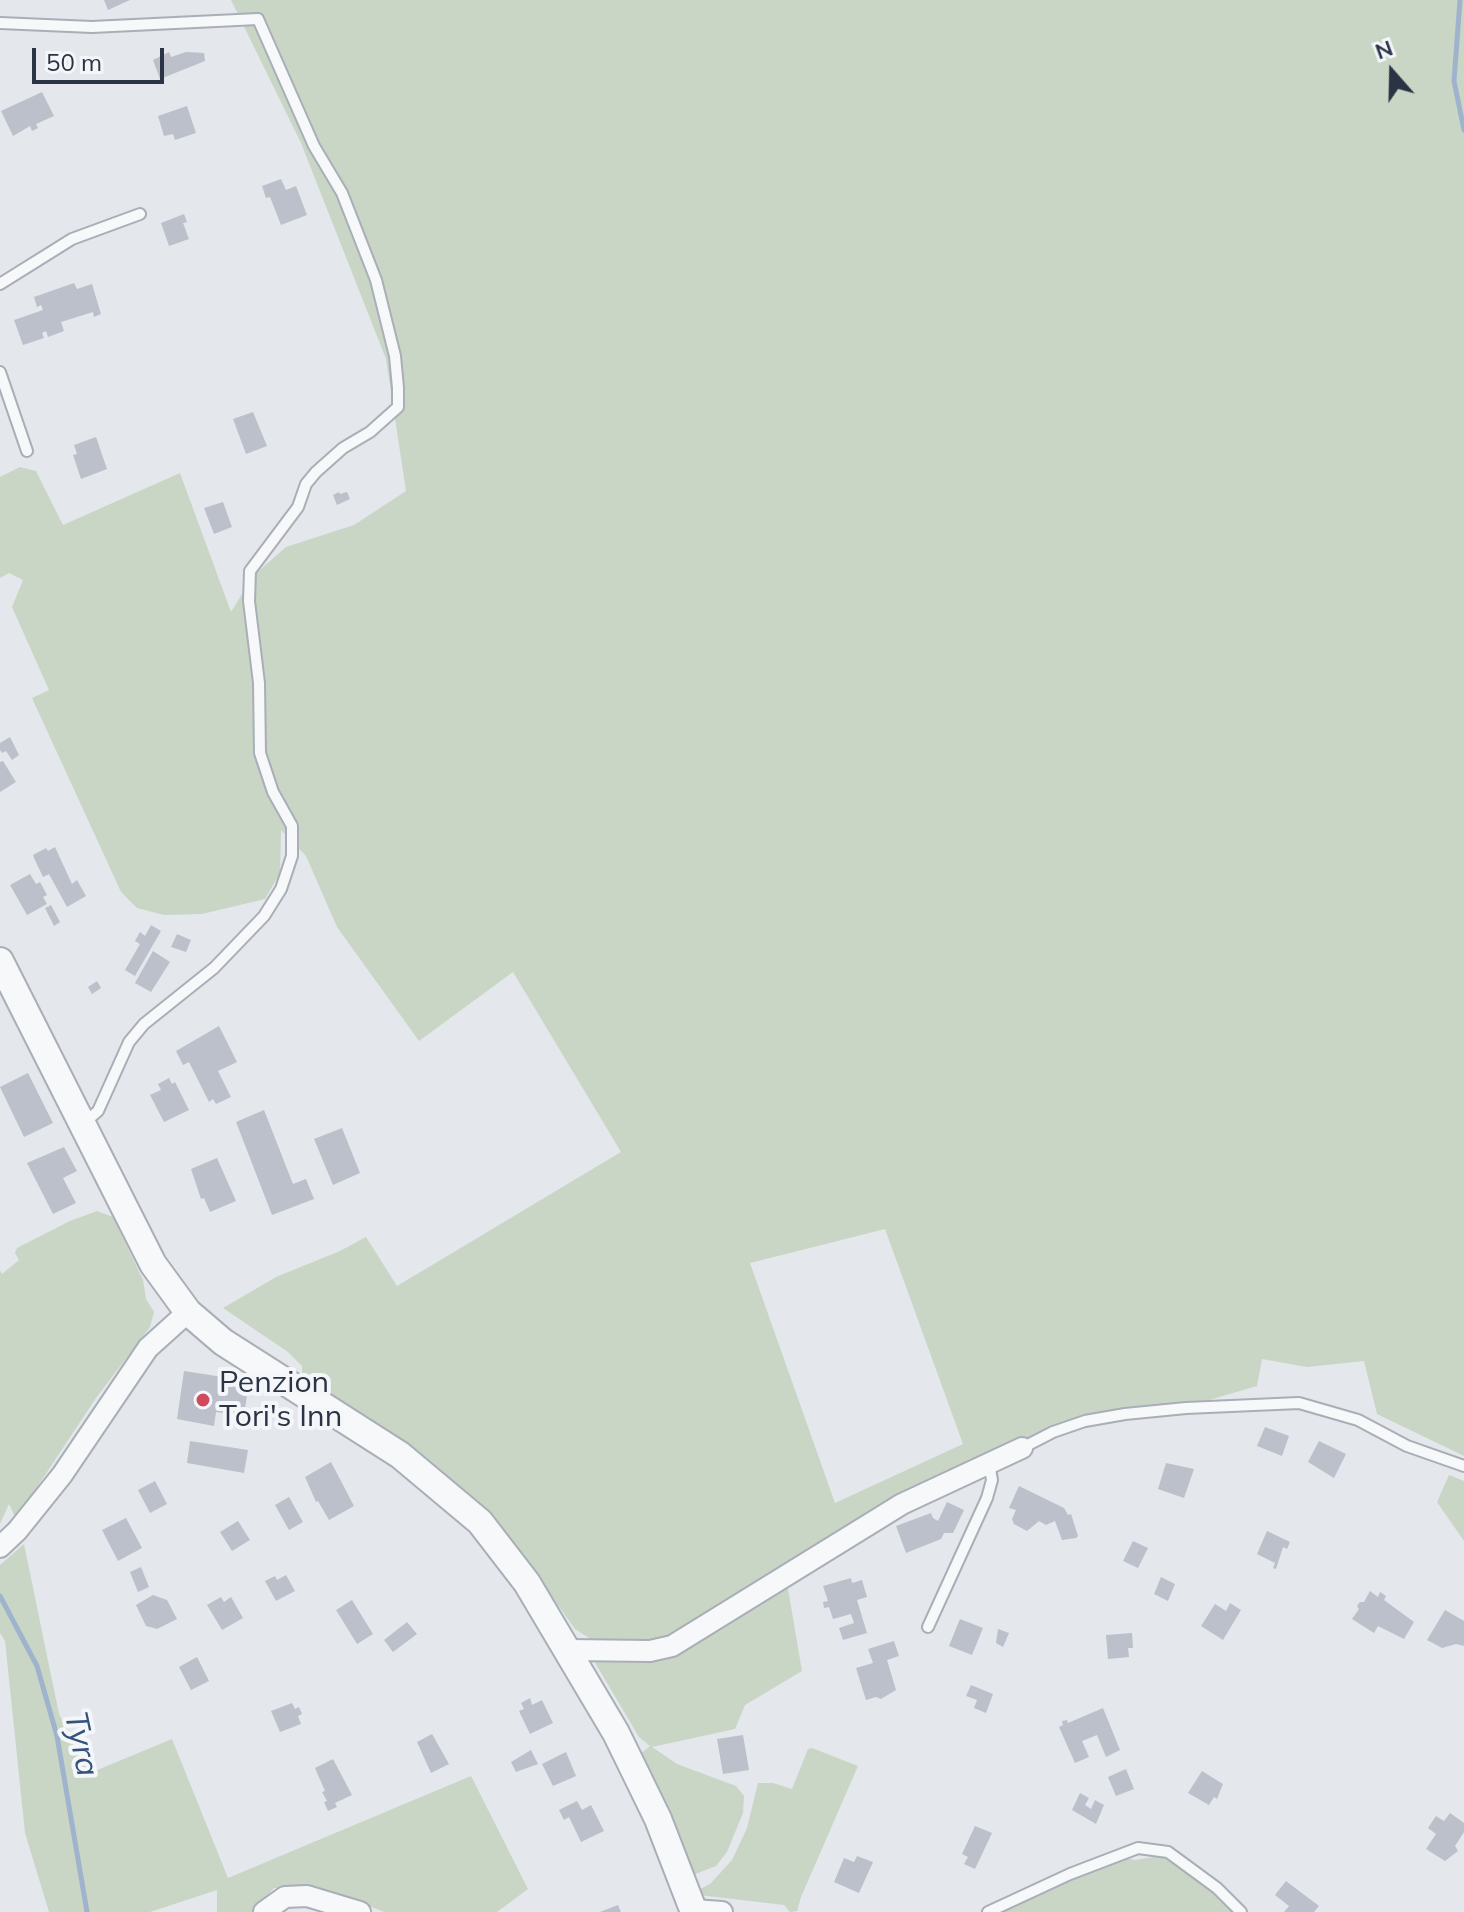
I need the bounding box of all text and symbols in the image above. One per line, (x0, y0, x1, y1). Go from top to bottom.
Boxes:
scale bar (36, 32, 168, 82)
north arrow (1352, 32, 1432, 112)
text: N (1371, 33, 1396, 65)
text: 50 m (46, 47, 102, 77)
place label: Penzion Tori's Inn (219, 1365, 342, 1436)
marker: Penzion Tori's Inn (194, 1391, 212, 1409)
water label: Tyra (55, 1708, 107, 1780)

